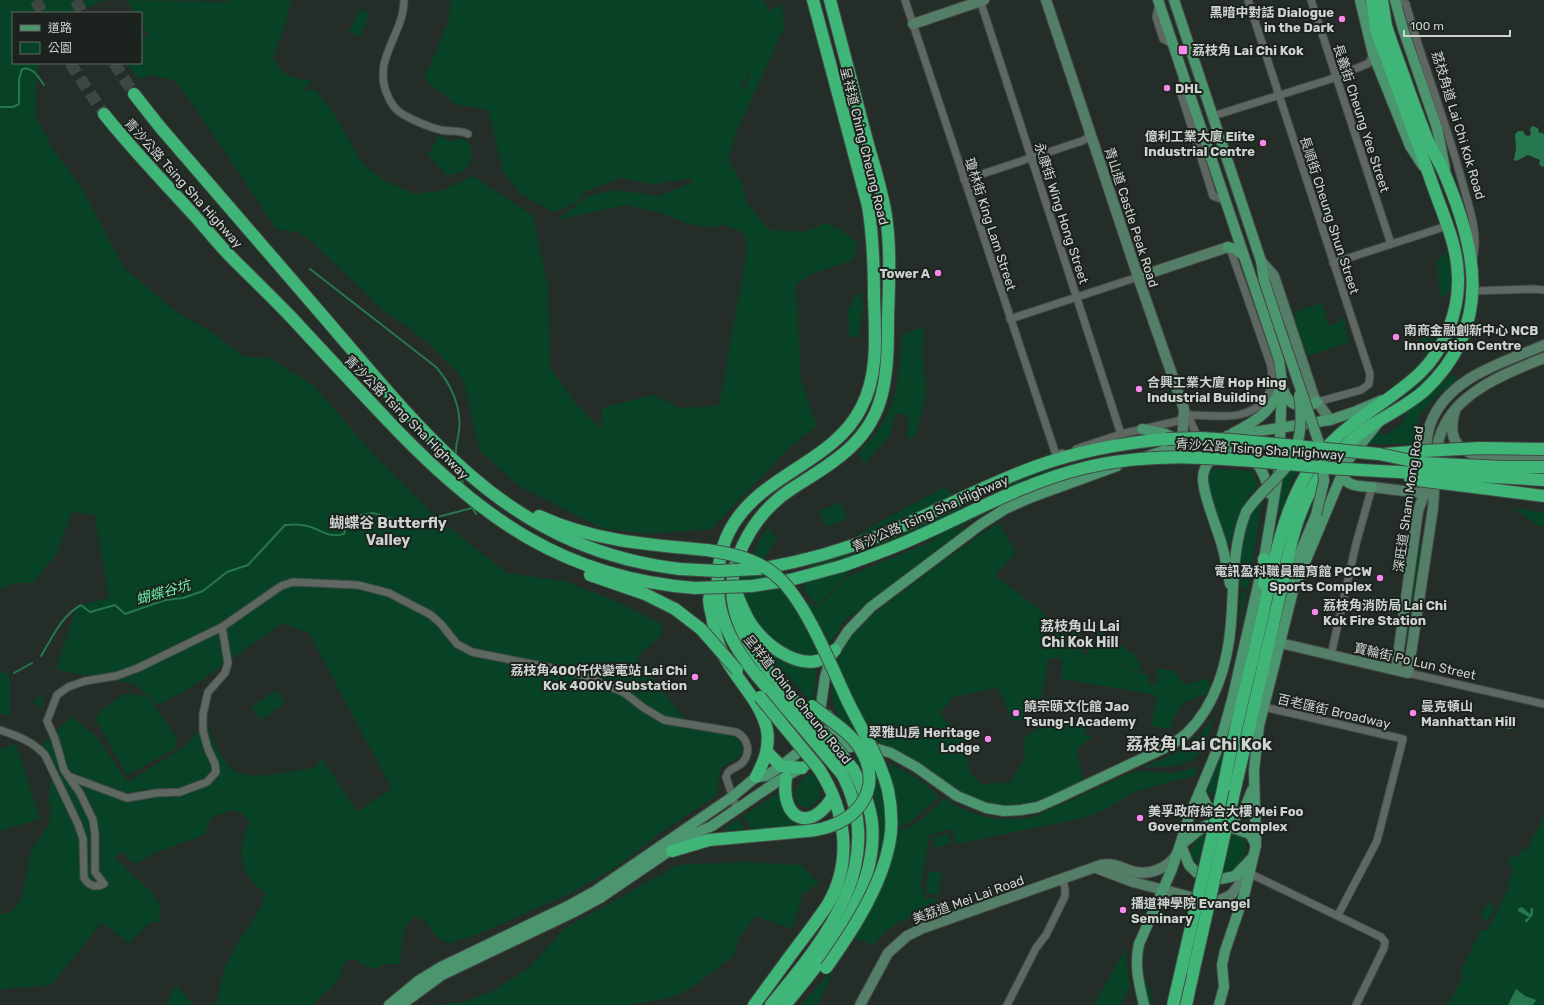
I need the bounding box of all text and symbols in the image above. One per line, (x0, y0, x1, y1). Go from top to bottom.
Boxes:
place label: 黑暗中對話 Dialogue in the Dark (1210, 5, 1334, 35)
legend (12, 12, 142, 64)
scale bar (1404, 12, 1510, 38)
marker: 黑暗中對話 Dialogue in the Dark (1337, 14, 1347, 24)
text: 100 m (1410, 19, 1444, 33)
text: 道路 (48, 21, 72, 35)
text: 公園 (48, 41, 72, 55)
street label: 長義街 Cheung Yee Street (1329, 42, 1393, 194)
place label: 荔枝角 Lai Chi Kok (1192, 43, 1304, 58)
marker: 荔枝角 Lai Chi Kok (1177, 44, 1189, 56)
street label: 荔枝角道 Lai Chi Kok Road (1429, 49, 1488, 201)
street label: 呈祥道 Ching Cheung Road (837, 66, 891, 227)
place label: DHL (1175, 81, 1202, 96)
marker: DHL (1162, 83, 1172, 93)
street label: 青沙公路 Tsing Sha Highway (121, 116, 246, 252)
place label: 億利工業大廈 Elite Industrial Centre (1144, 129, 1255, 159)
street label: 長順街 Cheung Shun Street (1296, 134, 1362, 296)
marker: 億利工業大廈 Elite Industrial Centre (1258, 138, 1268, 148)
street label: 永康街 Wing Hong Street (1031, 141, 1091, 286)
street label: 青山道 Castle Peak Road (1102, 145, 1161, 289)
street label: 瓊林街 King Lam Street (961, 156, 1019, 293)
place label: Tower A (879, 266, 931, 281)
marker: Tower A (933, 268, 943, 278)
place label: 南商金融創新中心 NCB Innovation Centre (1404, 323, 1538, 353)
marker: 南商金融創新中心 NCB Innovation Centre (1391, 332, 1401, 342)
street label: 青沙公路 Tsing Sha Highway (341, 352, 472, 483)
place label: 合興工業大廈 Hop Hing Industrial Building (1147, 375, 1286, 405)
marker: 合興工業大廈 Hop Hing Industrial Building (1134, 384, 1144, 394)
street label: 深旺道 Sham Mong Road (1391, 425, 1427, 573)
street label: 青沙公路 Tsing Sha Highway (1175, 436, 1345, 464)
street label: 青沙公路 Tsing Sha Highway (850, 472, 1011, 556)
district label: 蝴蝶谷 Butterfly Valley (329, 514, 447, 549)
place label: 電訊盈科職員體育館 PCCW Sports Complex (1214, 564, 1372, 594)
marker: 電訊盈科職員體育館 PCCW Sports Complex (1375, 573, 1385, 583)
water label: 蝴蝶谷坑 (134, 576, 194, 608)
place label: 荔枝角消防局 Lai Chi Kok Fire Station (1323, 598, 1447, 628)
marker: 荔枝角消防局 Lai Chi Kok Fire Station (1310, 607, 1320, 617)
district label: 荔枝角山 Lai Chi Kok Hill (1040, 618, 1120, 651)
street label: 呈祥道 Ching Cheung Road (740, 632, 854, 768)
street label: 寶輪街 Po Lun Street (1352, 640, 1477, 683)
place label: 荔枝角400仟伏變電站 Lai Chi Kok 400kV Substation (510, 663, 687, 693)
marker: 荔枝角400仟伏變電站 Lai Chi Kok 400kV Substation (690, 672, 700, 682)
street label: 百老匯街 Broadway (1276, 691, 1392, 732)
place label: 饒宗頤文化館 Jao Tsung-I Academy (1024, 699, 1136, 729)
place label: 曼克頓山 Manhattan Hill (1421, 699, 1516, 729)
marker: 饒宗頤文化館 Jao Tsung-I Academy (1011, 708, 1021, 718)
marker: 曼克頓山 Manhattan Hill (1408, 708, 1418, 718)
place label: 翠雅山房 Heritage Lodge (868, 725, 980, 755)
marker: 翠雅山房 Heritage Lodge (983, 734, 993, 744)
district label: 荔枝角 Lai Chi Kok (1126, 734, 1272, 754)
place label: 美孚政府綜合大樓 Mei Foo Government Complex (1148, 804, 1304, 834)
marker: 美孚政府綜合大樓 Mei Foo Government Complex (1135, 813, 1145, 823)
street label: 美荔道 Mei Lai Road (910, 872, 1026, 927)
place label: 播道神學院 Evangel Seminary (1131, 896, 1250, 926)
marker: 播道神學院 Evangel Seminary (1118, 905, 1128, 915)

